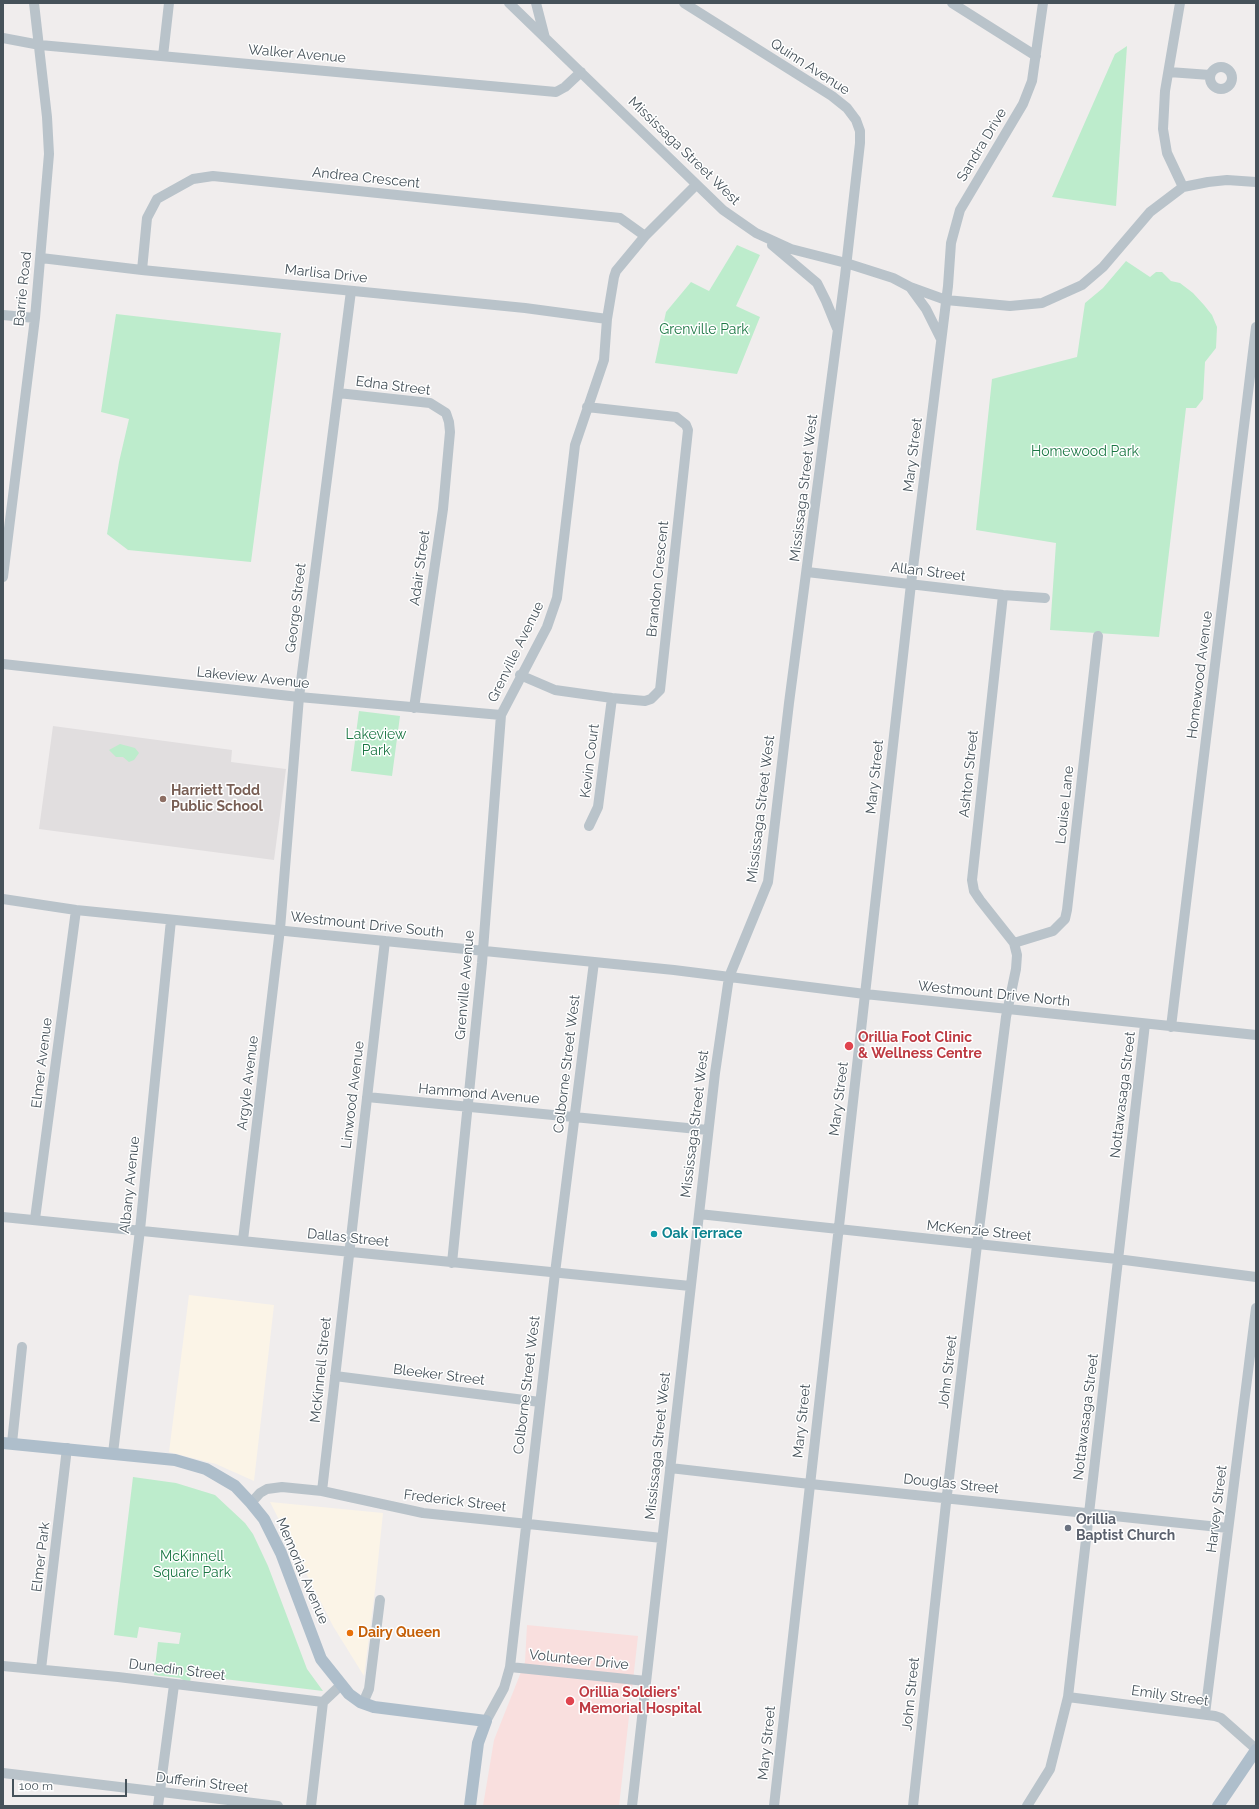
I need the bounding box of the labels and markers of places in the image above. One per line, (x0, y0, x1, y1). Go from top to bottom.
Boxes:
place label: Harriett Todd Public School (171, 783, 263, 816)
marker: Harriett Todd Public School (158, 794, 168, 804)
place label: Orillia Foot Clinic & Wellness Centre (858, 1030, 982, 1062)
marker: Orillia Foot Clinic & Wellness Centre (843, 1040, 855, 1052)
place label: Oak Terrace (662, 1226, 742, 1242)
marker: Oak Terrace (649, 1229, 659, 1239)
place label: Orillia Baptist Church (1076, 1512, 1175, 1544)
marker: Orillia Baptist Church (1063, 1523, 1073, 1533)
place label: Dairy Queen (358, 1625, 440, 1641)
marker: Dairy Queen (345, 1628, 355, 1638)
place label: Orillia Soldiers' Memorial Hospital (579, 1685, 702, 1718)
marker: Orillia Soldiers' Memorial Hospital (564, 1695, 576, 1707)

